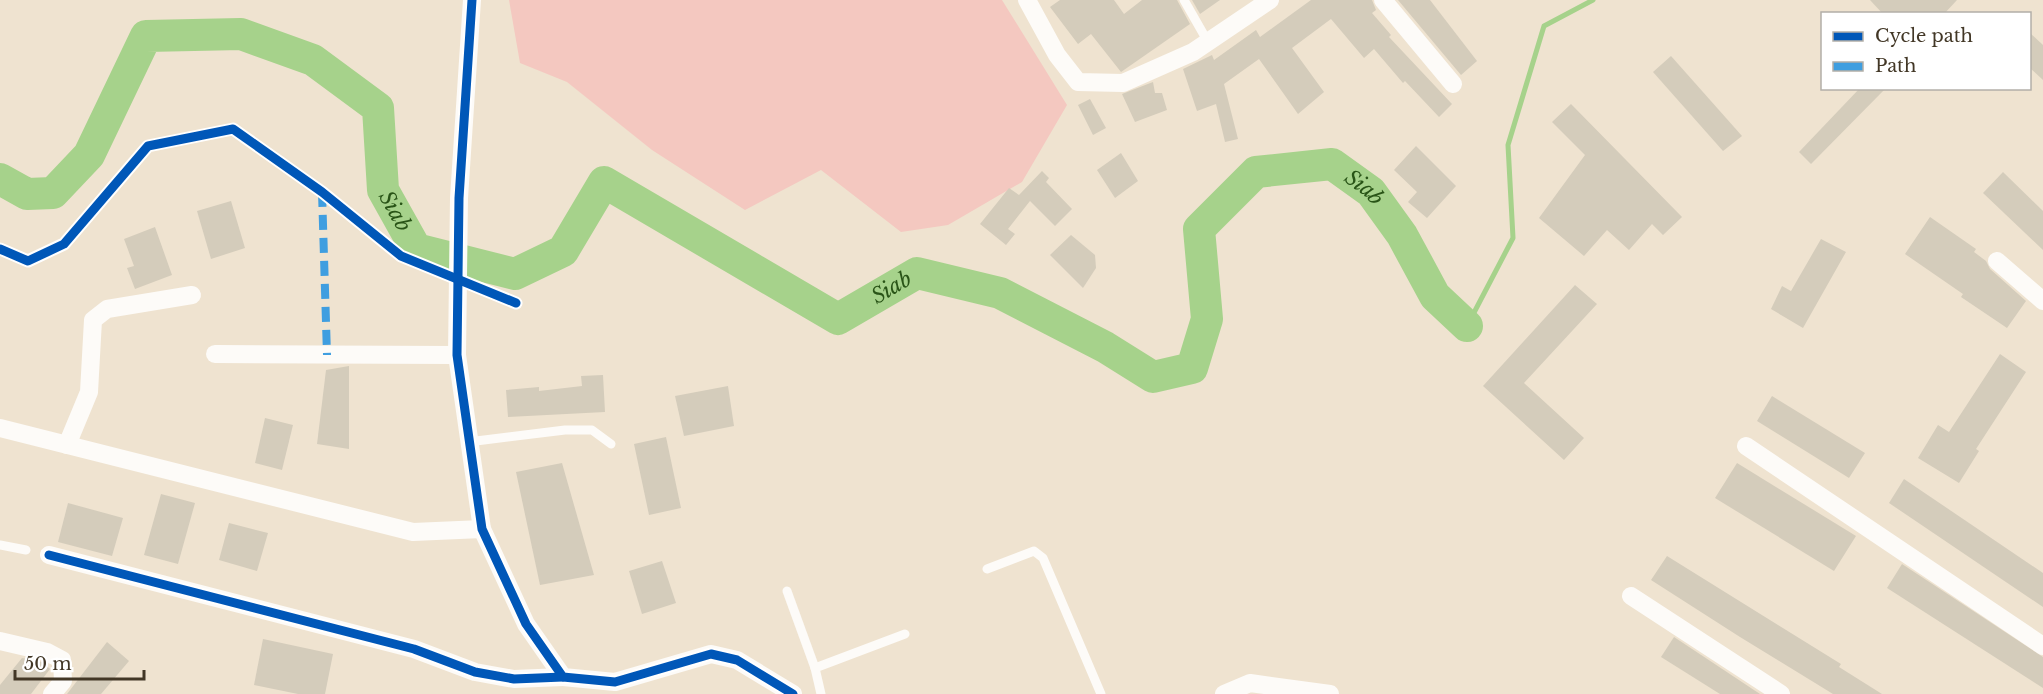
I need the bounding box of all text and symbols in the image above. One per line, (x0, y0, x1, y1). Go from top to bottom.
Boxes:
legend (1821, 12, 2031, 90)
text: Cycle path (1875, 25, 1973, 47)
text: Path (1875, 55, 1916, 77)
water label: Siab (1339, 164, 1389, 210)
water label: Siab (373, 186, 417, 236)
water label: Siab (867, 266, 916, 310)
scale bar (15, 643, 144, 681)
text: 50 m (24, 653, 72, 675)

